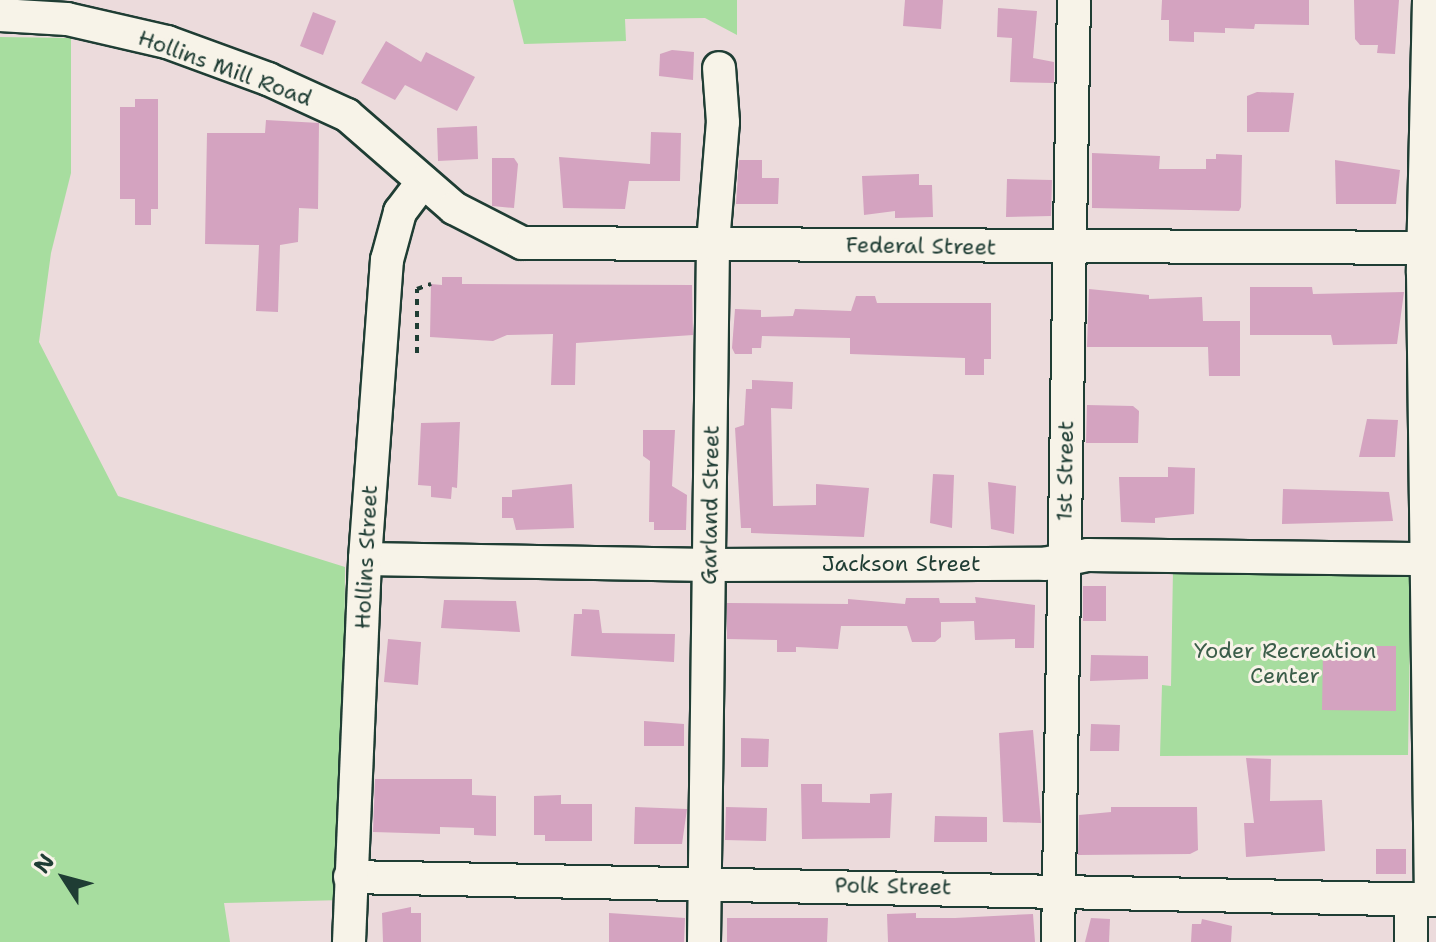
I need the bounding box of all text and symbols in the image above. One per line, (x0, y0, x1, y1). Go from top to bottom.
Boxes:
street label: Hollins Mill Road (135, 24, 315, 112)
street label: Federal Street (845, 231, 997, 261)
street label: 1st Street (1051, 420, 1079, 522)
street label: Garland Street (695, 425, 725, 585)
street label: Hollins Street (349, 484, 383, 630)
street label: Jackson Street (821, 551, 981, 577)
park label: Yoder Recreation Center (1194, 637, 1376, 688)
north arrow (24, 838, 104, 918)
text: N (27, 848, 61, 879)
street label: Polk Street (834, 872, 952, 900)

